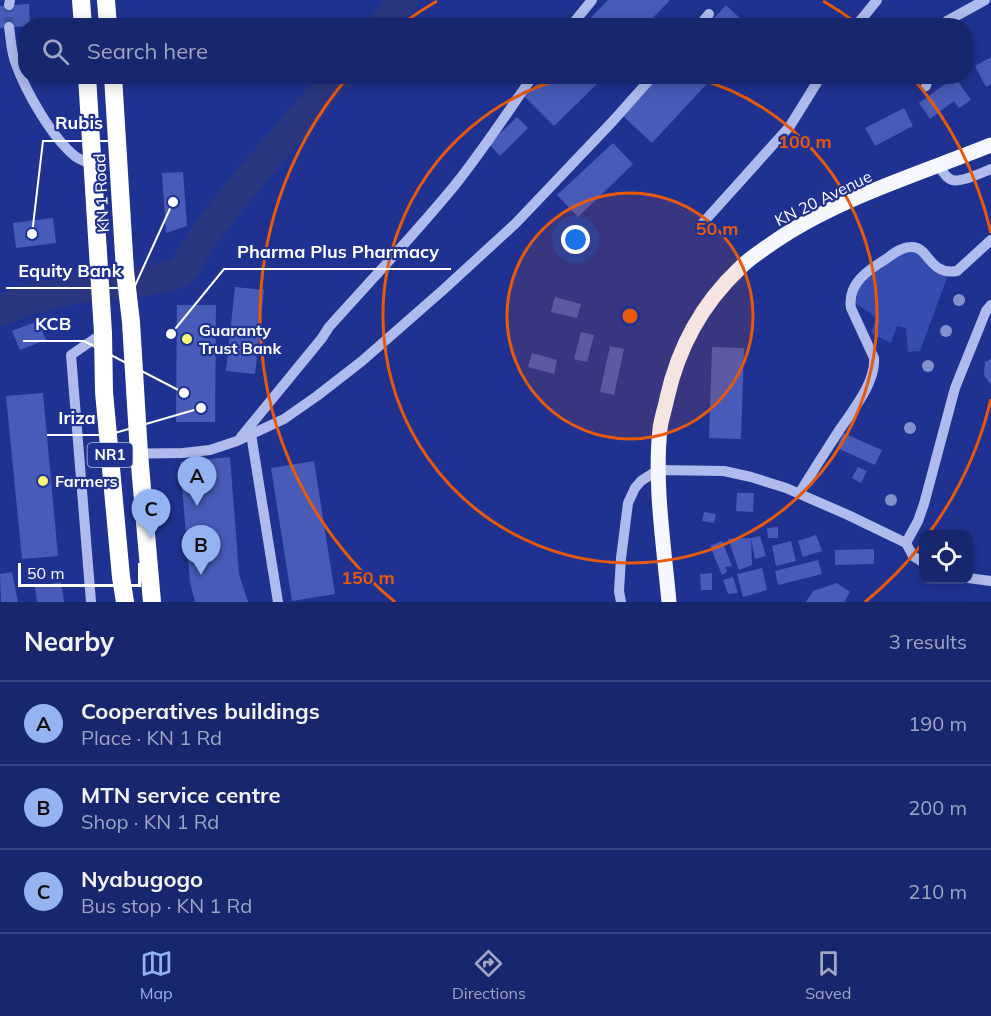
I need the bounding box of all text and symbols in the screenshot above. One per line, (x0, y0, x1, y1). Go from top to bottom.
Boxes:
search box (18, 18, 973, 84)
icon: search (39, 35, 72, 68)
text: Search here (87, 37, 208, 65)
callout: Rubis (43, 105, 115, 141)
text: Rubis (55, 111, 103, 134)
text: 100 m (778, 130, 832, 153)
street label: KN 1 Road (89, 153, 113, 233)
street label: KN 20 Avenue (771, 166, 875, 230)
text: 50 m (696, 217, 738, 240)
your location (561, 225, 590, 254)
callout: Pharma Plus Pharmacy (224, 233, 451, 269)
text: Pharma Plus Pharmacy (237, 240, 439, 263)
callout: Equity Bank (6, 252, 134, 288)
text: Equity Bank (18, 259, 123, 282)
callout: KCB (23, 305, 84, 341)
centre of rings (620, 306, 640, 326)
text: KCB (35, 312, 71, 335)
place label: Guaranty Trust Bank (199, 320, 282, 358)
marker: Guaranty Trust Bank (180, 332, 194, 346)
callout: Iriza (47, 399, 108, 435)
text: Iriza (58, 406, 96, 429)
road number: NR1 (88, 443, 132, 467)
pin: A (178, 456, 216, 506)
place label: Farmers (55, 471, 117, 491)
marker: Farmers (36, 474, 50, 488)
pin: C (132, 490, 170, 539)
pin: B (182, 526, 220, 575)
map controls (919, 530, 973, 584)
button: locate (919, 530, 973, 584)
scale bar (18, 560, 141, 588)
text: 50 m (27, 563, 64, 583)
text: 150 m (341, 566, 395, 589)
text: Nearby (24, 625, 114, 658)
text: 3 results (889, 629, 967, 654)
text: Cooperatives buildings (81, 697, 320, 725)
text: A (36, 711, 51, 736)
text: 190 m (908, 711, 967, 736)
text: Place · KN 1 Rd (81, 725, 222, 750)
text: MTN service centre (81, 781, 281, 809)
text: B (37, 795, 50, 820)
text: 200 m (908, 795, 967, 820)
text: Shop · KN 1 Rd (81, 809, 219, 834)
text: Nyabugogo (81, 865, 203, 893)
text: C (37, 879, 50, 904)
text: 210 m (908, 879, 967, 904)
text: Bus stop · KN 1 Rd (81, 893, 252, 918)
tab: Map (140, 947, 173, 1003)
tab: Directions (452, 947, 526, 1003)
tab: Saved (805, 947, 851, 1003)

